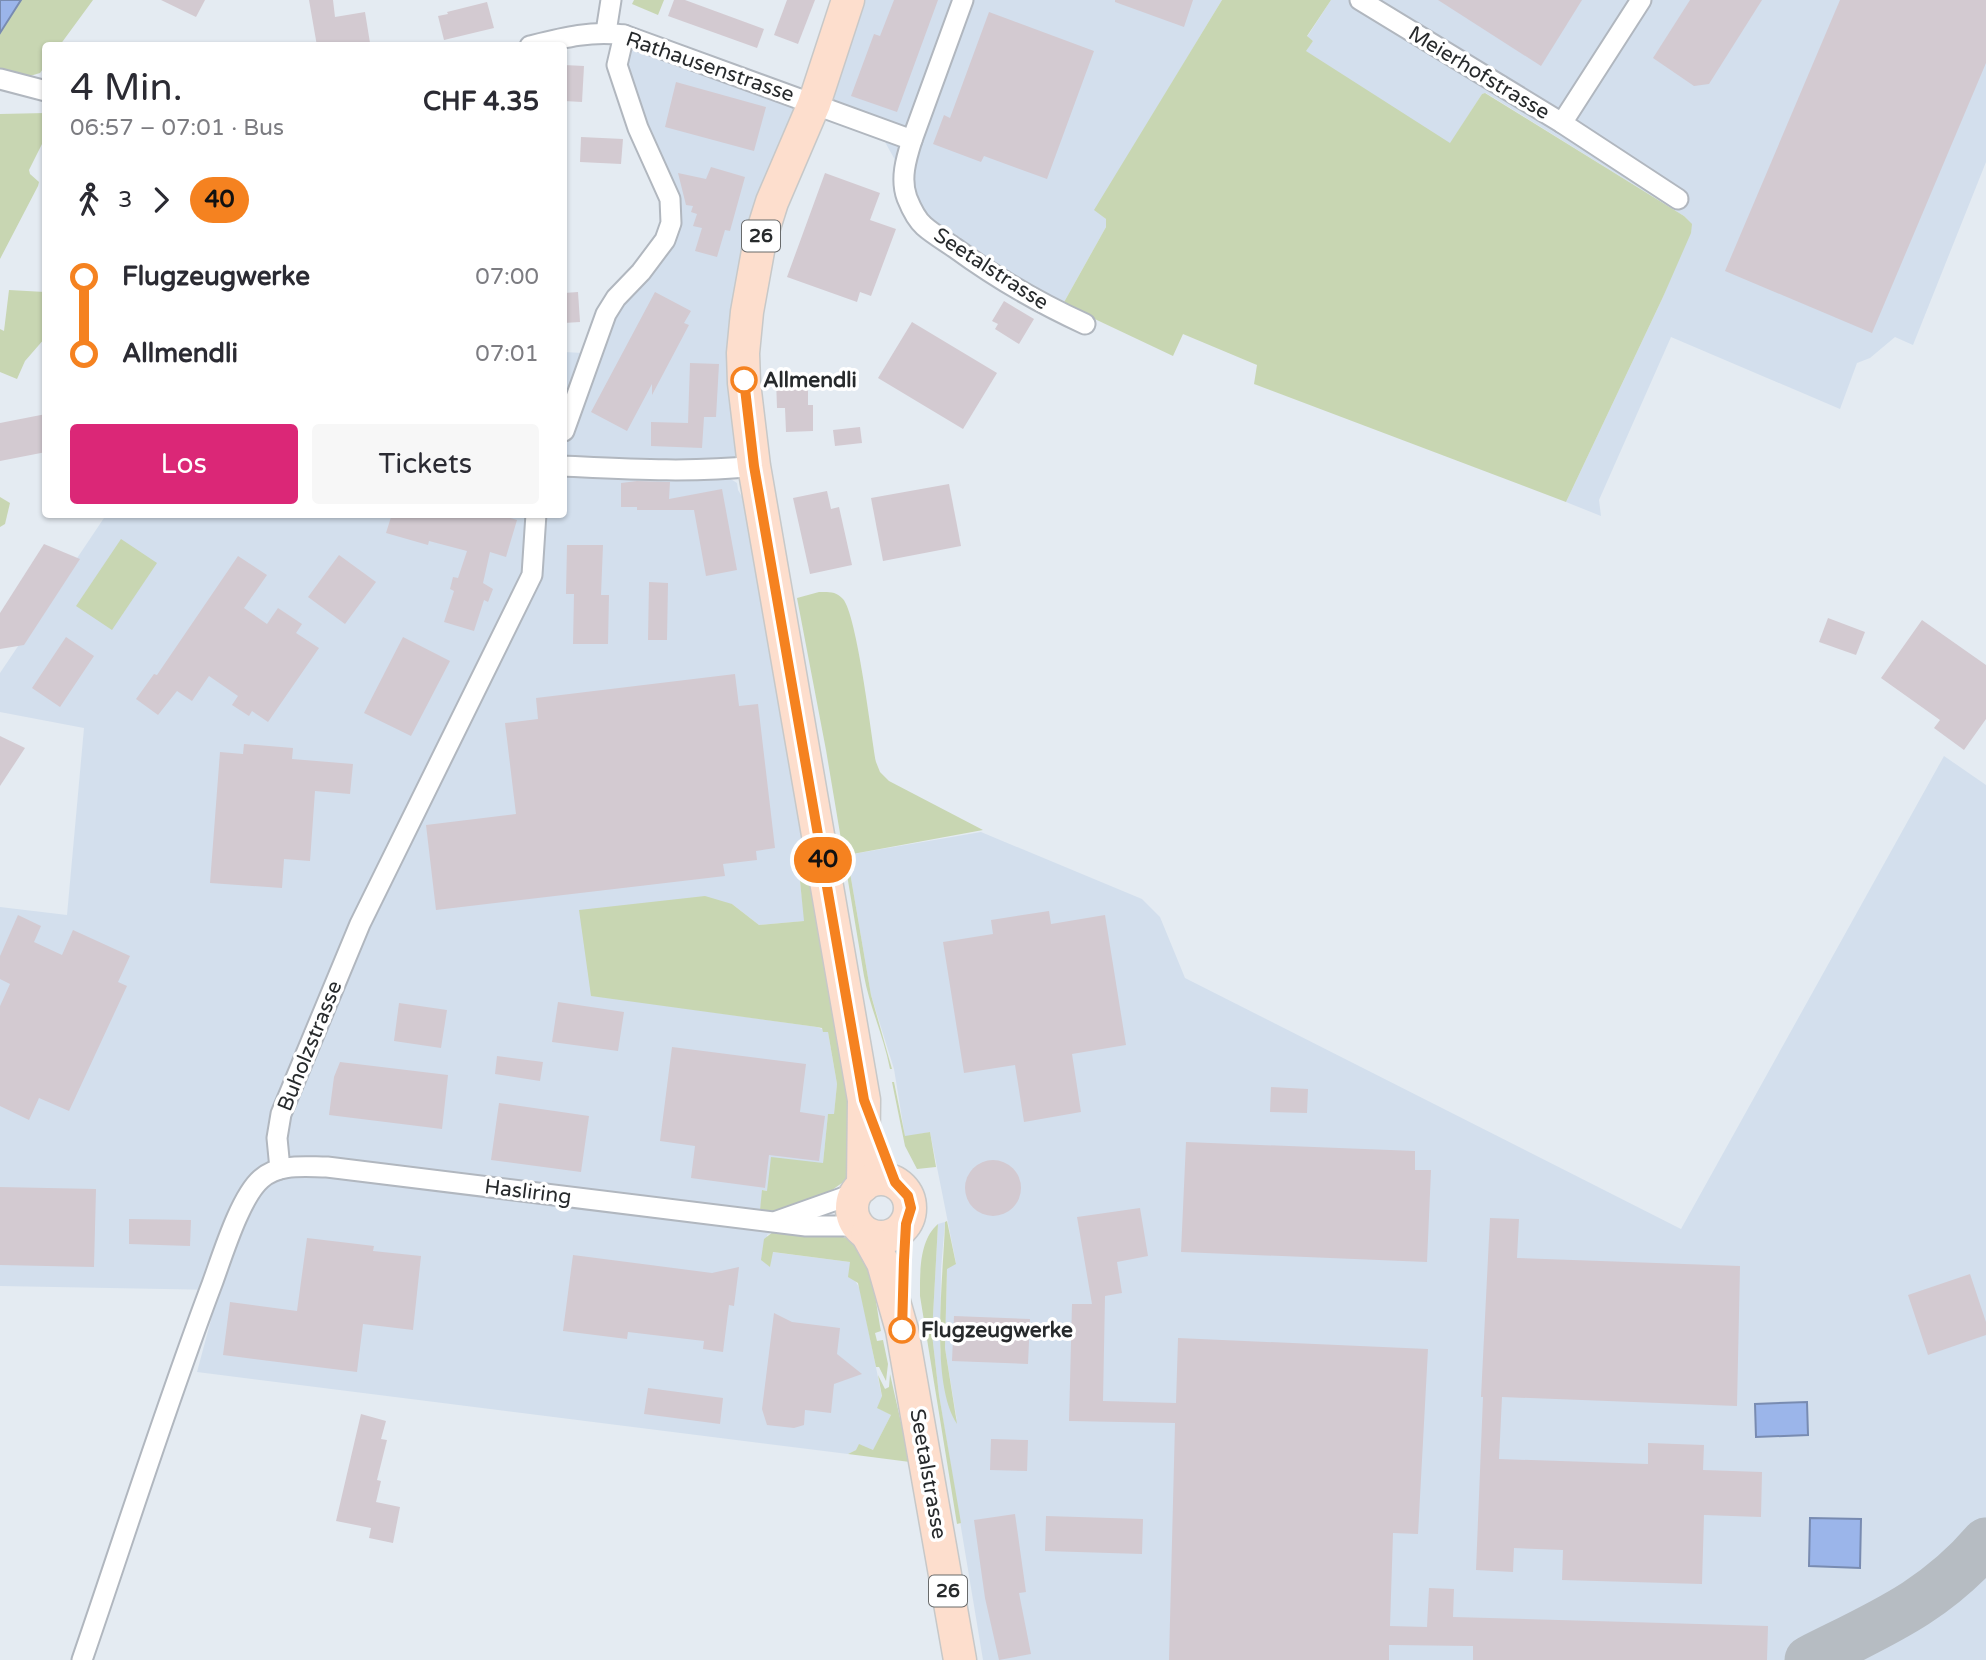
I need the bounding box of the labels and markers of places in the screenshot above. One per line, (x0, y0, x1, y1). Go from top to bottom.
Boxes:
marker: Allmendli (731, 367, 757, 393)
place label: Allmendli (763, 368, 857, 393)
marker: Flugzeugwerke (889, 1317, 915, 1343)
place label: Flugzeugwerke (921, 1318, 1073, 1343)

